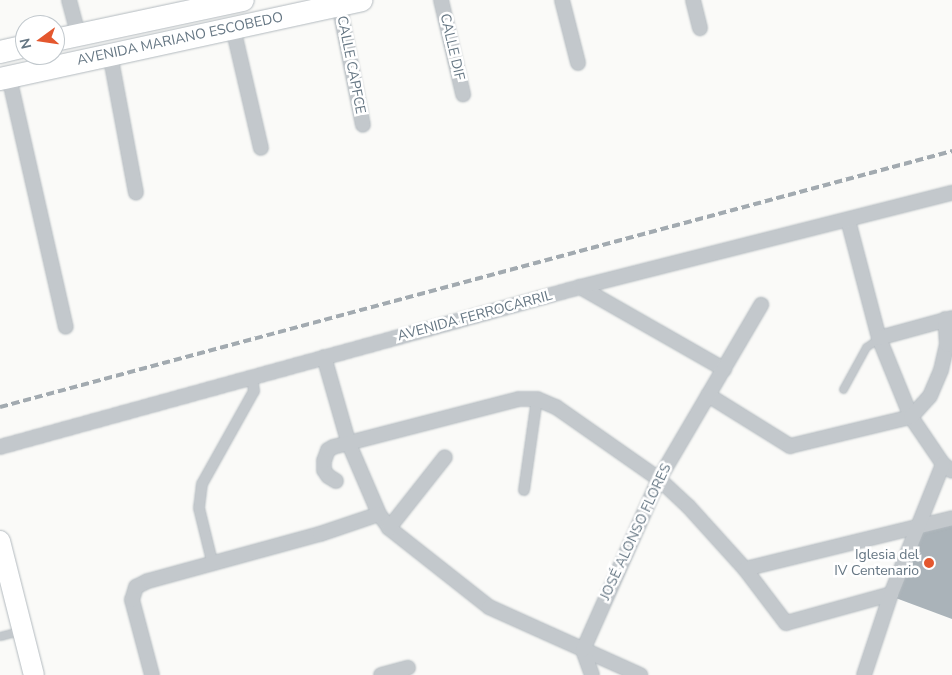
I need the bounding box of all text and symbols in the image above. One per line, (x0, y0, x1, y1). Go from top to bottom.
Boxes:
street label: AVENIDA MARIANO ESCOBEDO (75, 9, 285, 69)
street label: CALLE DIF (436, 12, 468, 82)
north arrow (15, 15, 65, 65)
street label: CALLE CAPFCE (333, 15, 369, 115)
text: N (15, 36, 36, 51)
street label: AVENIDA FERROCARRIL (396, 287, 554, 345)
street label: JOSÉ ALONSO FLORES (597, 461, 675, 603)
place label: Iglesia del IV Centenario (834, 547, 919, 580)
marker: Iglesia del IV Centenario (923, 557, 935, 569)

